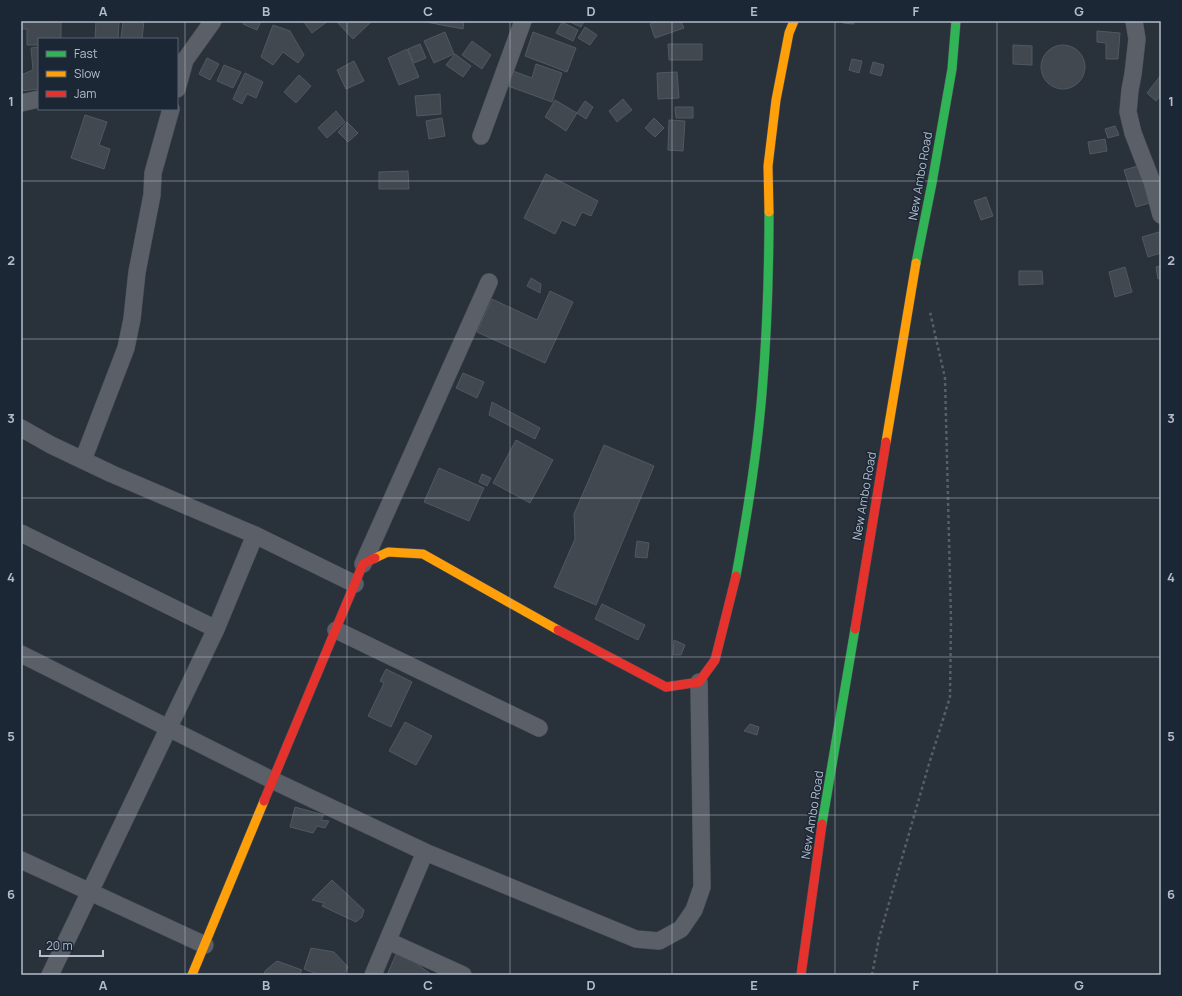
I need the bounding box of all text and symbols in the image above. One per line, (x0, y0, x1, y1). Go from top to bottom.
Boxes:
text: A (99, 2, 108, 20)
text: B (262, 2, 270, 20)
text: C (423, 2, 433, 20)
text: D (586, 2, 596, 20)
text: E (750, 2, 758, 20)
text: F (913, 2, 920, 20)
text: G (1074, 2, 1084, 20)
legend (38, 38, 178, 110)
text: Fast (74, 45, 98, 62)
text: Slow (74, 65, 100, 82)
text: Jam (74, 85, 96, 102)
text: 1 (8, 92, 14, 110)
text: 1 (1168, 92, 1174, 110)
street label: New Ambo Road (904, 130, 936, 222)
text: 2 (7, 251, 15, 269)
text: 2 (1167, 251, 1175, 269)
text: 3 (7, 409, 15, 427)
text: 3 (1167, 409, 1175, 427)
street label: New Ambo Road (848, 450, 880, 542)
text: 4 (7, 568, 15, 586)
text: 4 (1167, 568, 1175, 586)
text: 5 (7, 727, 15, 745)
text: 5 (1167, 727, 1175, 745)
street label: New Ambo Road (797, 770, 827, 860)
text: 6 (7, 885, 15, 903)
text: 6 (1167, 885, 1175, 903)
scale bar (40, 932, 103, 958)
text: 20 m (46, 937, 73, 954)
text: A (99, 976, 108, 994)
text: B (262, 976, 270, 994)
text: C (423, 976, 433, 994)
text: D (586, 976, 596, 994)
text: E (750, 976, 758, 994)
text: F (913, 976, 920, 994)
text: G (1074, 976, 1084, 994)

